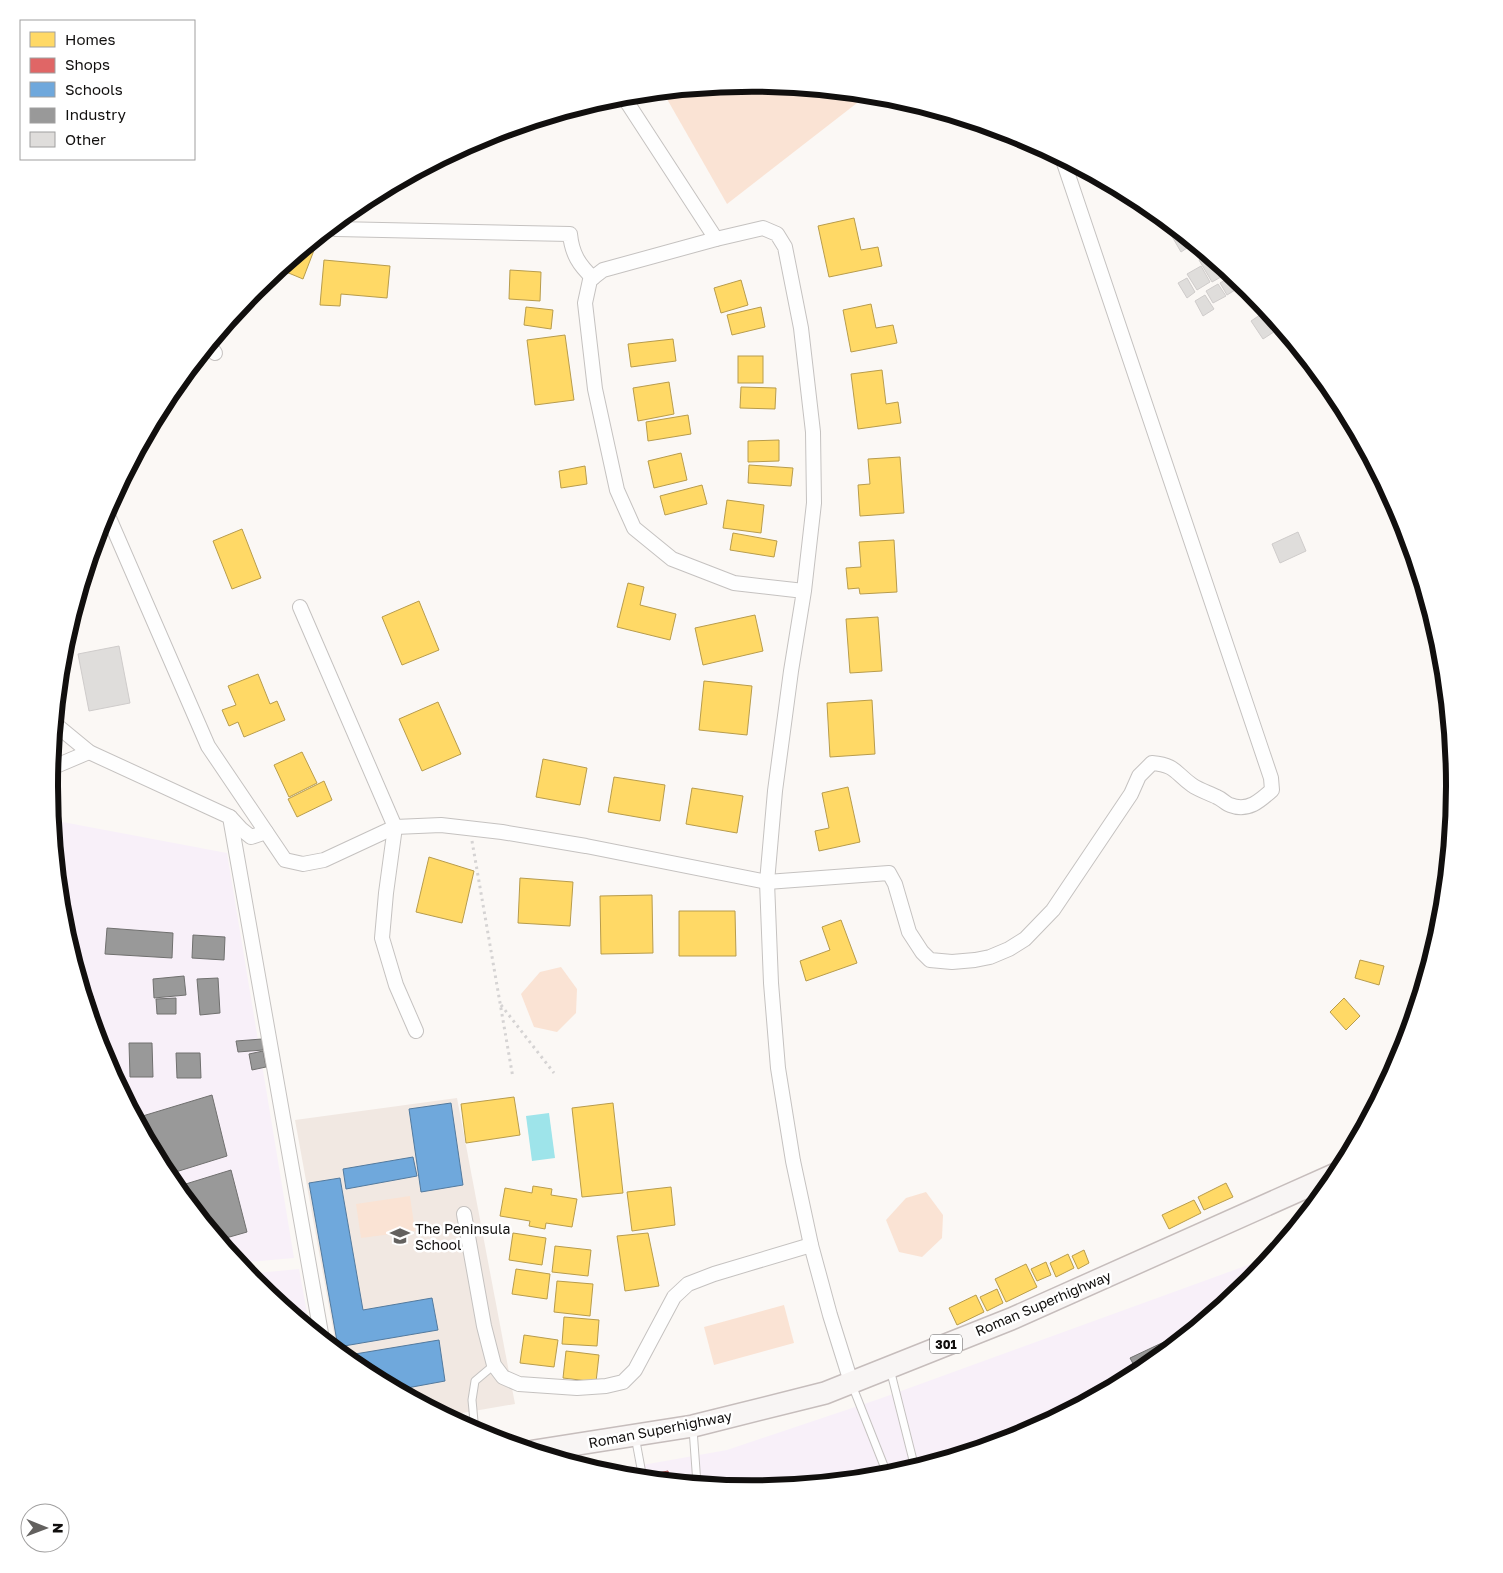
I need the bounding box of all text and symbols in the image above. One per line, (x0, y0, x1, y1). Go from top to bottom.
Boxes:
legend (20, 20, 195, 160)
text: Homes (65, 30, 115, 48)
text: Shops (65, 55, 110, 73)
text: Schools (65, 80, 123, 98)
text: Industry (65, 105, 126, 123)
text: Other (65, 130, 106, 148)
place label: The Peninsula School (415, 1220, 510, 1253)
school or university icon: The Peninsula School (389, 1225, 411, 1247)
street label: Roman Superhighway (973, 1267, 1114, 1339)
road number: 301 (930, 1335, 962, 1354)
street label: Roman Superhighway (587, 1407, 733, 1451)
north arrow (20, 1503, 70, 1553)
text: N (50, 1523, 67, 1534)

